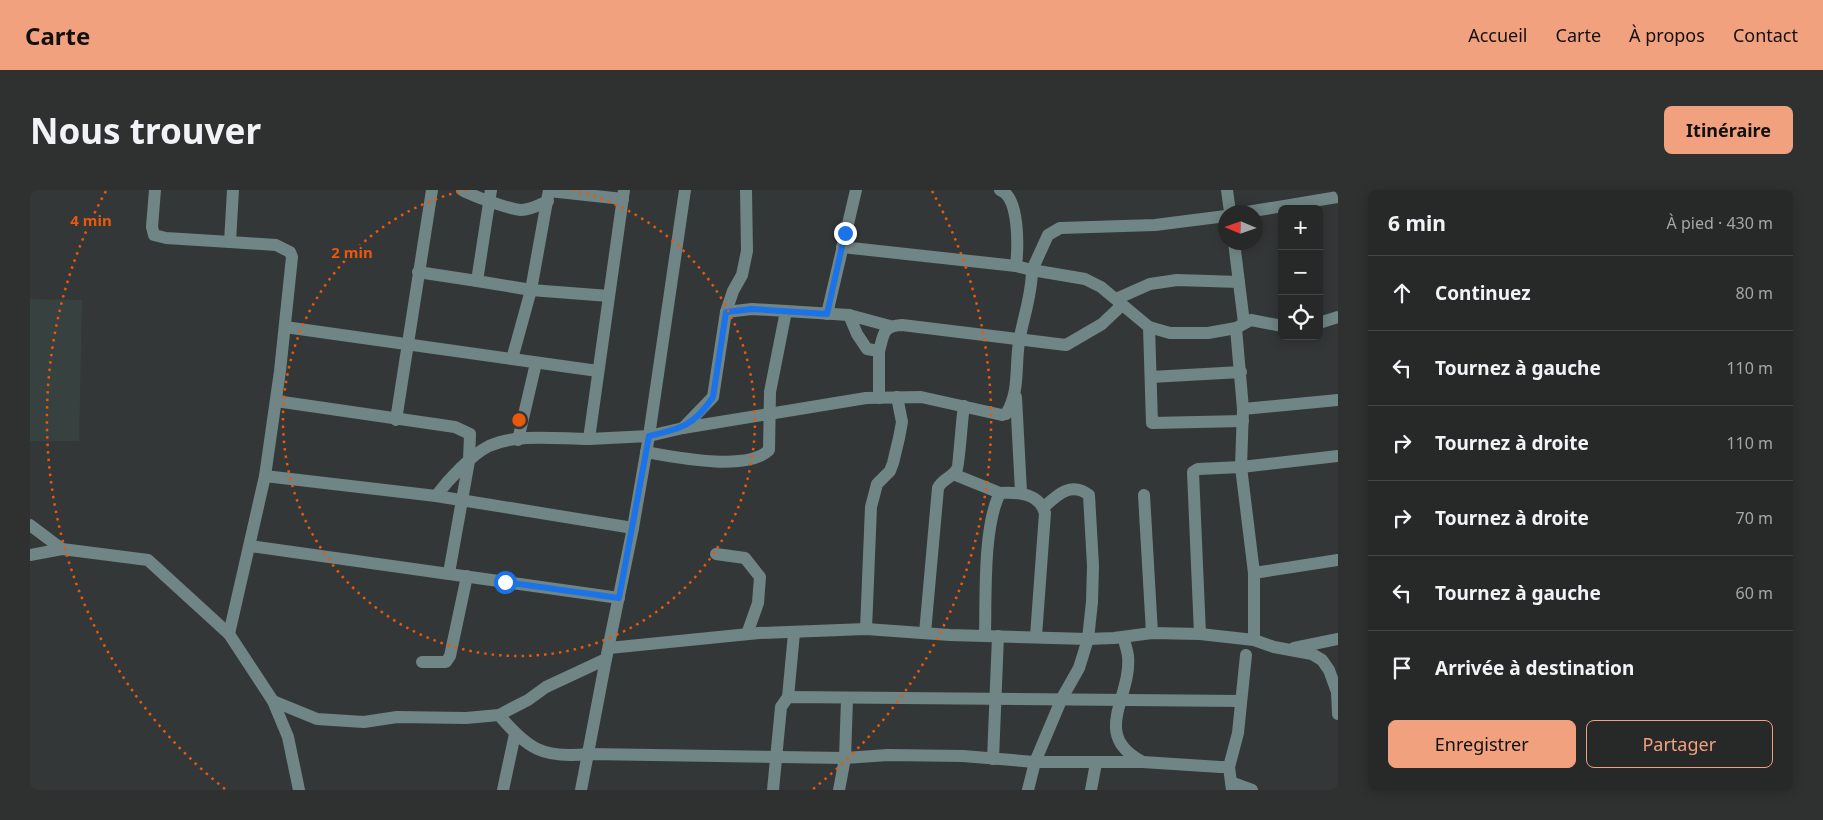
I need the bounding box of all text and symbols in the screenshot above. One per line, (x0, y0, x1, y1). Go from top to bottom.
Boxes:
text: Carte (25, 19, 90, 52)
text: Accueil (1468, 23, 1528, 47)
text: Carte (1556, 23, 1601, 47)
text: À propos (1629, 23, 1705, 47)
text: Contact (1733, 23, 1798, 47)
button: Itinéraire (1664, 106, 1793, 154)
text: Nous trouver (30, 107, 261, 154)
north arrow (1218, 205, 1263, 250)
map controls (1278, 205, 1323, 340)
button: + (1278, 205, 1323, 250)
text: 6 min (1388, 209, 1446, 237)
text: 4 min (70, 210, 112, 230)
text: À pied · 430 m (1667, 212, 1773, 234)
route end (834, 222, 857, 245)
text: 2 min (331, 242, 373, 262)
button: − (1278, 250, 1323, 295)
icon: ahead (1388, 279, 1416, 307)
text: Continuez (1435, 280, 1531, 306)
text: 80 m (1736, 282, 1773, 304)
button: locate (1278, 295, 1323, 340)
icon: left (1388, 354, 1416, 382)
text: Tournez à gauche (1435, 355, 1601, 381)
text: 110 m (1726, 357, 1773, 379)
centre of rings (510, 411, 528, 429)
icon: right (1388, 429, 1416, 457)
text: Tournez à droite (1435, 430, 1589, 456)
text: 110 m (1726, 432, 1773, 454)
icon: right (1388, 504, 1416, 532)
text: Tournez à droite (1435, 505, 1589, 531)
text: 70 m (1736, 507, 1773, 529)
route start (494, 571, 517, 594)
icon: left (1388, 579, 1416, 607)
text: Tournez à gauche (1435, 580, 1601, 606)
text: 60 m (1736, 582, 1773, 604)
icon: arrive (1388, 654, 1416, 682)
text: Arrivée à destination (1435, 655, 1634, 681)
button: Enregistrer (1388, 720, 1576, 768)
button: Partager (1586, 720, 1773, 768)

